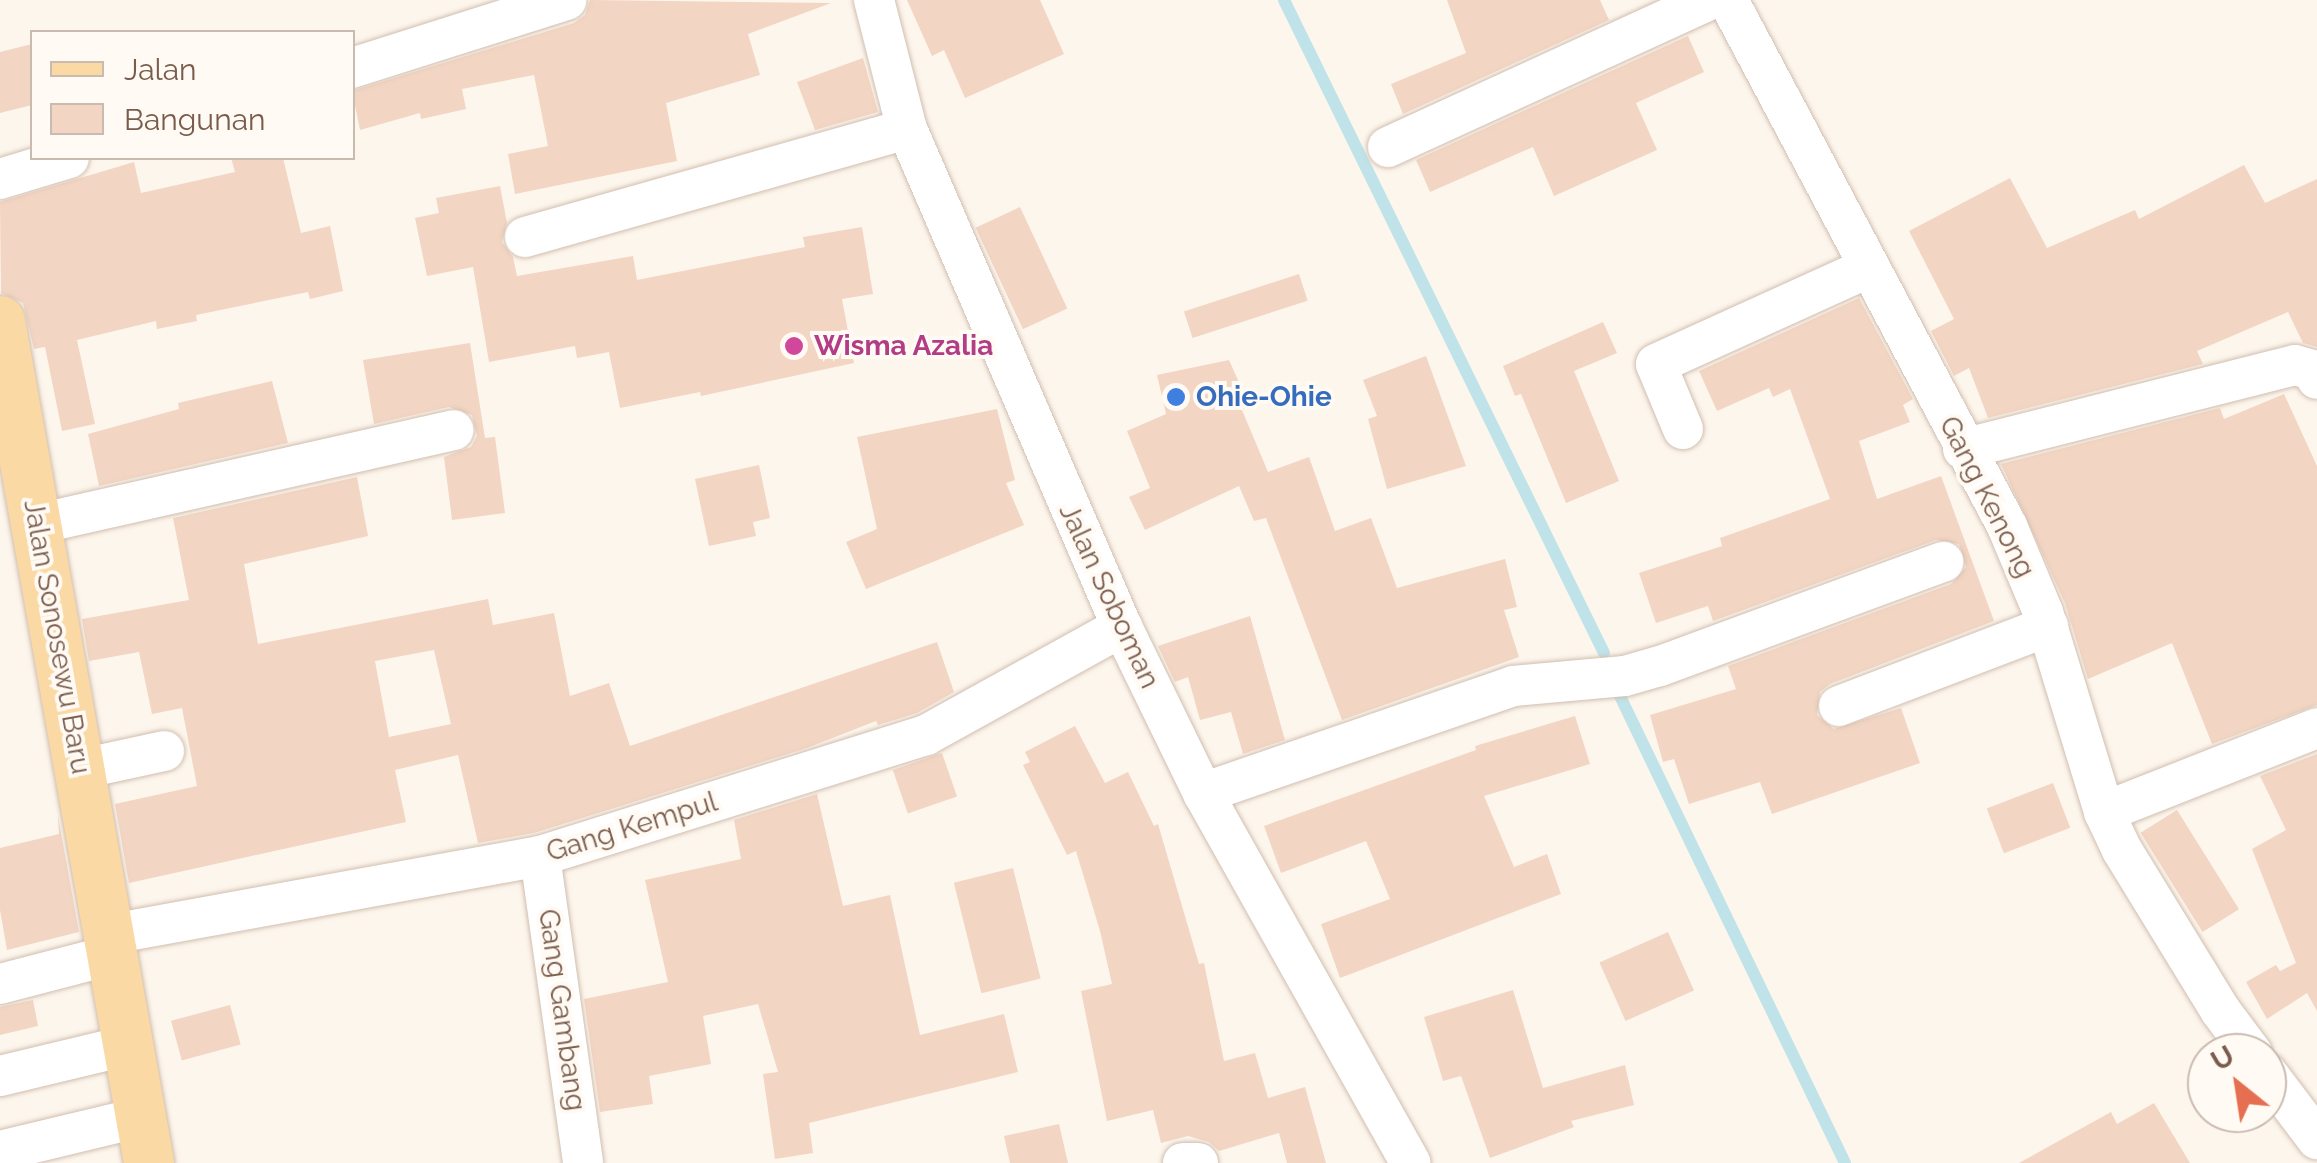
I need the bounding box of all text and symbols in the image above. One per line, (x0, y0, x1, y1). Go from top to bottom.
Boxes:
legend (30, 30, 355, 160)
text: Jalan (124, 52, 197, 87)
text: Bangunan (124, 102, 266, 137)
place label: Wisma Azalia (814, 329, 994, 363)
marker: Wisma Azalia (783, 335, 805, 357)
place label: Ohie-Ohie (1196, 380, 1332, 414)
marker: Ohie-Ohie (1165, 386, 1187, 408)
street label: Gang Kenong (1932, 411, 2042, 583)
street label: Jalan Sonosewu Baru (16, 497, 98, 777)
street label: Jalan Soboman (1052, 498, 1166, 694)
street label: Gang Kempul (543, 785, 721, 869)
street label: Gang Gambang (531, 907, 593, 1113)
north arrow (2187, 1033, 2287, 1133)
text: U (2205, 1039, 2240, 1078)

